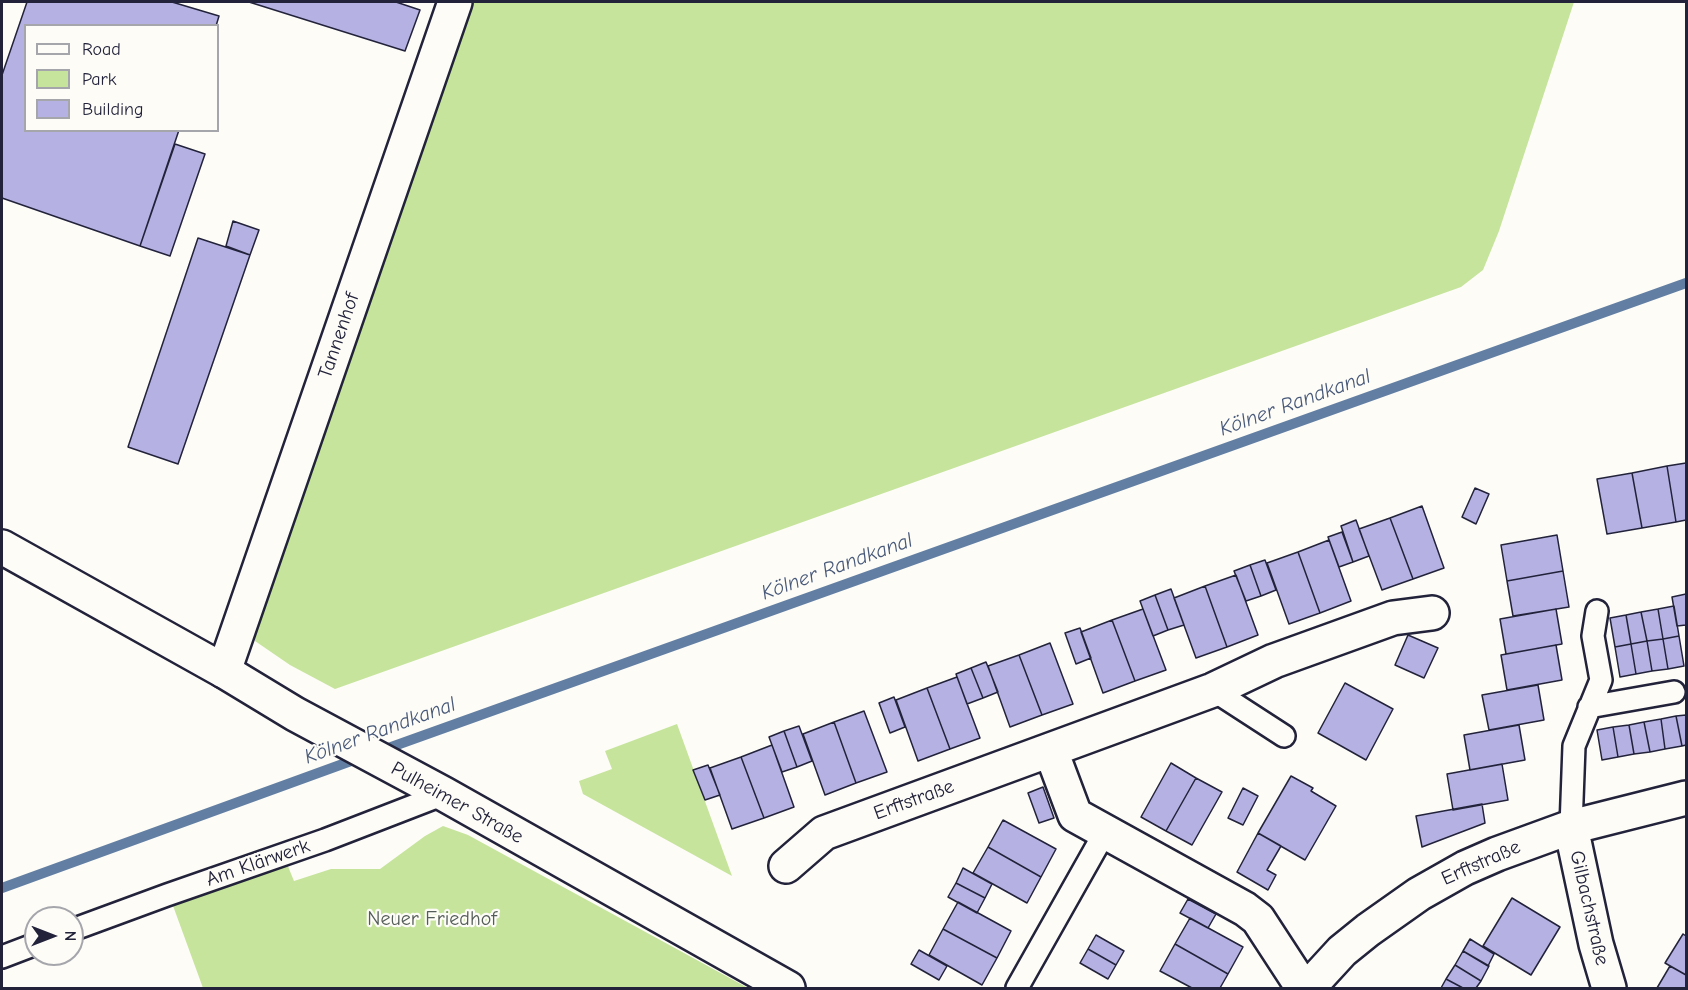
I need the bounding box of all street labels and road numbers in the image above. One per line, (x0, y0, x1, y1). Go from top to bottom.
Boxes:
street label: Tannenhof (313, 290, 365, 382)
street label: Pulheimer Straße (387, 757, 527, 849)
street label: Erftstraße (871, 774, 957, 826)
street label: Am Klärwerk (203, 834, 313, 892)
street label: Erftstraße (1438, 835, 1524, 891)
street label: Gilbachstraße (1564, 848, 1614, 968)

